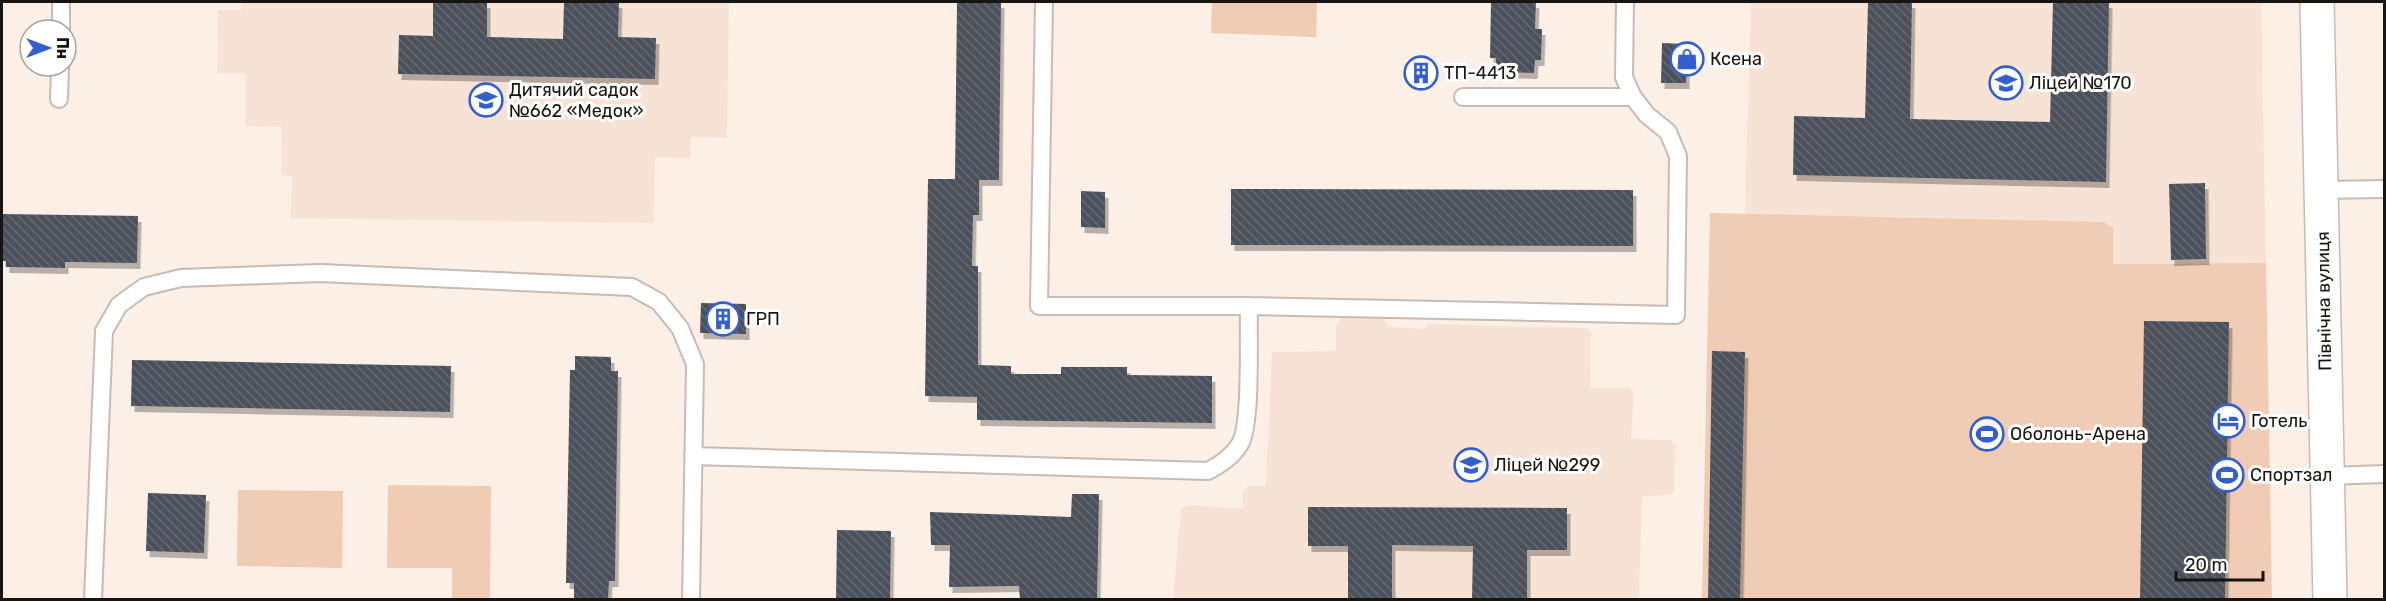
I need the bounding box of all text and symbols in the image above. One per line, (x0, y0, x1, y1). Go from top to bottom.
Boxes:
north arrow (18, 18, 78, 78)
text: Пн (53, 37, 72, 59)
shop icon: Ксена (1669, 41, 1705, 77)
place label: Ксена (1710, 48, 1762, 70)
building icon: ТП-4413 (1403, 55, 1439, 91)
place label: ТП-4413 (1444, 62, 1516, 84)
school or university icon: Ліцей №170 (1988, 65, 2024, 101)
place label: Ліцей №170 (2029, 72, 2132, 94)
place label: Дитячий садок №662 «Медок» (509, 79, 644, 122)
school or university icon: Дитячий садок №662 «Медок» (468, 82, 504, 118)
street label: Північна вулиця (2312, 231, 2336, 371)
building icon: ГРП (705, 301, 741, 337)
place label: ГРП (746, 308, 780, 330)
hotel icon: Готель (2210, 403, 2246, 439)
place label: Готель (2251, 410, 2307, 432)
sports icon: Оболонь-Арена (1969, 416, 2005, 452)
place label: Оболонь-Арена (2010, 423, 2146, 445)
school or university icon: Ліцей №299 (1453, 447, 1489, 483)
place label: Ліцей №299 (1494, 454, 1600, 476)
sports icon: Спортзал (2209, 457, 2245, 493)
place label: Спортзал (2250, 464, 2333, 486)
scale bar (2176, 544, 2263, 582)
text: 20 m (2185, 554, 2227, 576)

